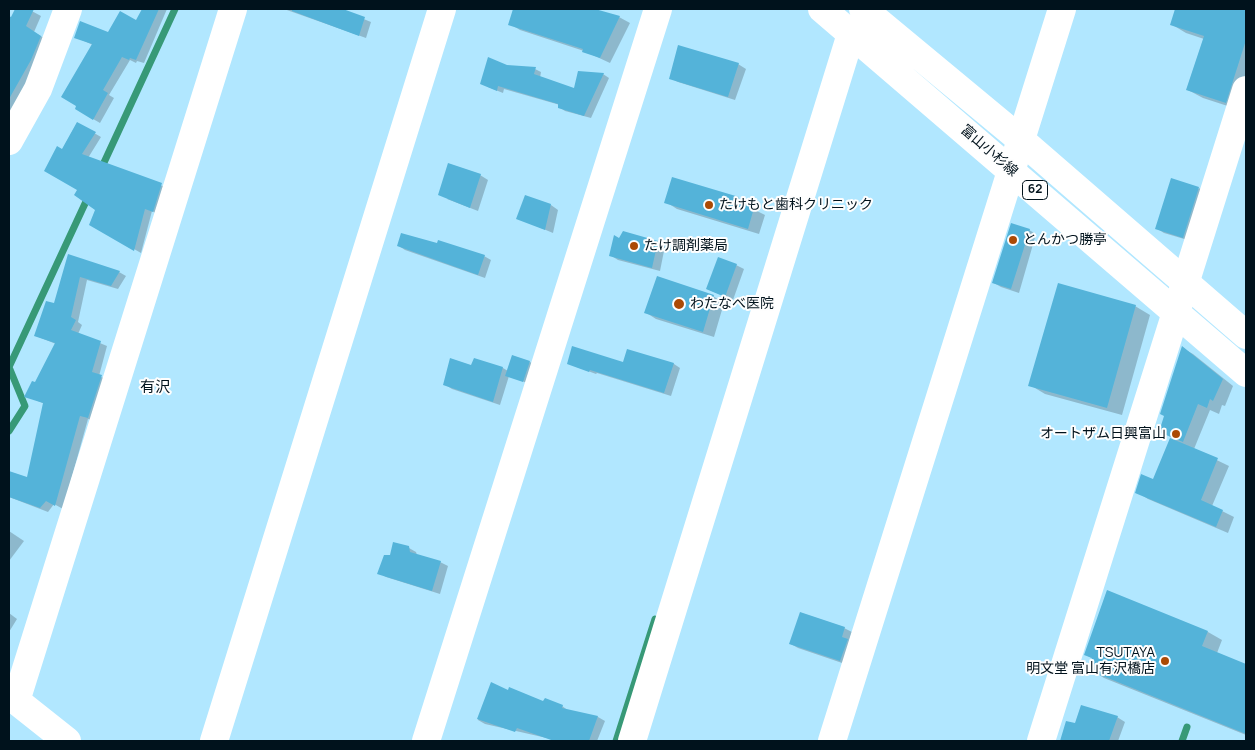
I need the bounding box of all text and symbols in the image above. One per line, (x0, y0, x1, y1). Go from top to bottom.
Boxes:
street label: 富山小杉線 (957, 122, 1021, 180)
road number: 62 (1022, 180, 1048, 200)
place label: たけもと歯科クリニック (719, 197, 873, 213)
marker: たけもと歯科クリニック (703, 199, 715, 211)
place label: とんかつ勝亭 (1023, 232, 1107, 248)
marker: とんかつ勝亭 (1007, 234, 1019, 246)
place label: たけ調剤薬局 (644, 238, 728, 254)
marker: たけ調剤薬局 (628, 240, 640, 252)
place label: わたなべ医院 (690, 296, 774, 312)
marker: わたなべ医院 (672, 297, 686, 311)
district label: 有沢 (140, 379, 170, 397)
place label: オートザム日興富山 (1040, 426, 1166, 442)
marker: オートザム日興富山 (1170, 428, 1182, 440)
place label: TSUTAYA 明文堂 富山有沢橋店 (1026, 645, 1155, 678)
marker: TSUTAYA 明文堂 富山有沢橋店 (1159, 655, 1171, 667)

